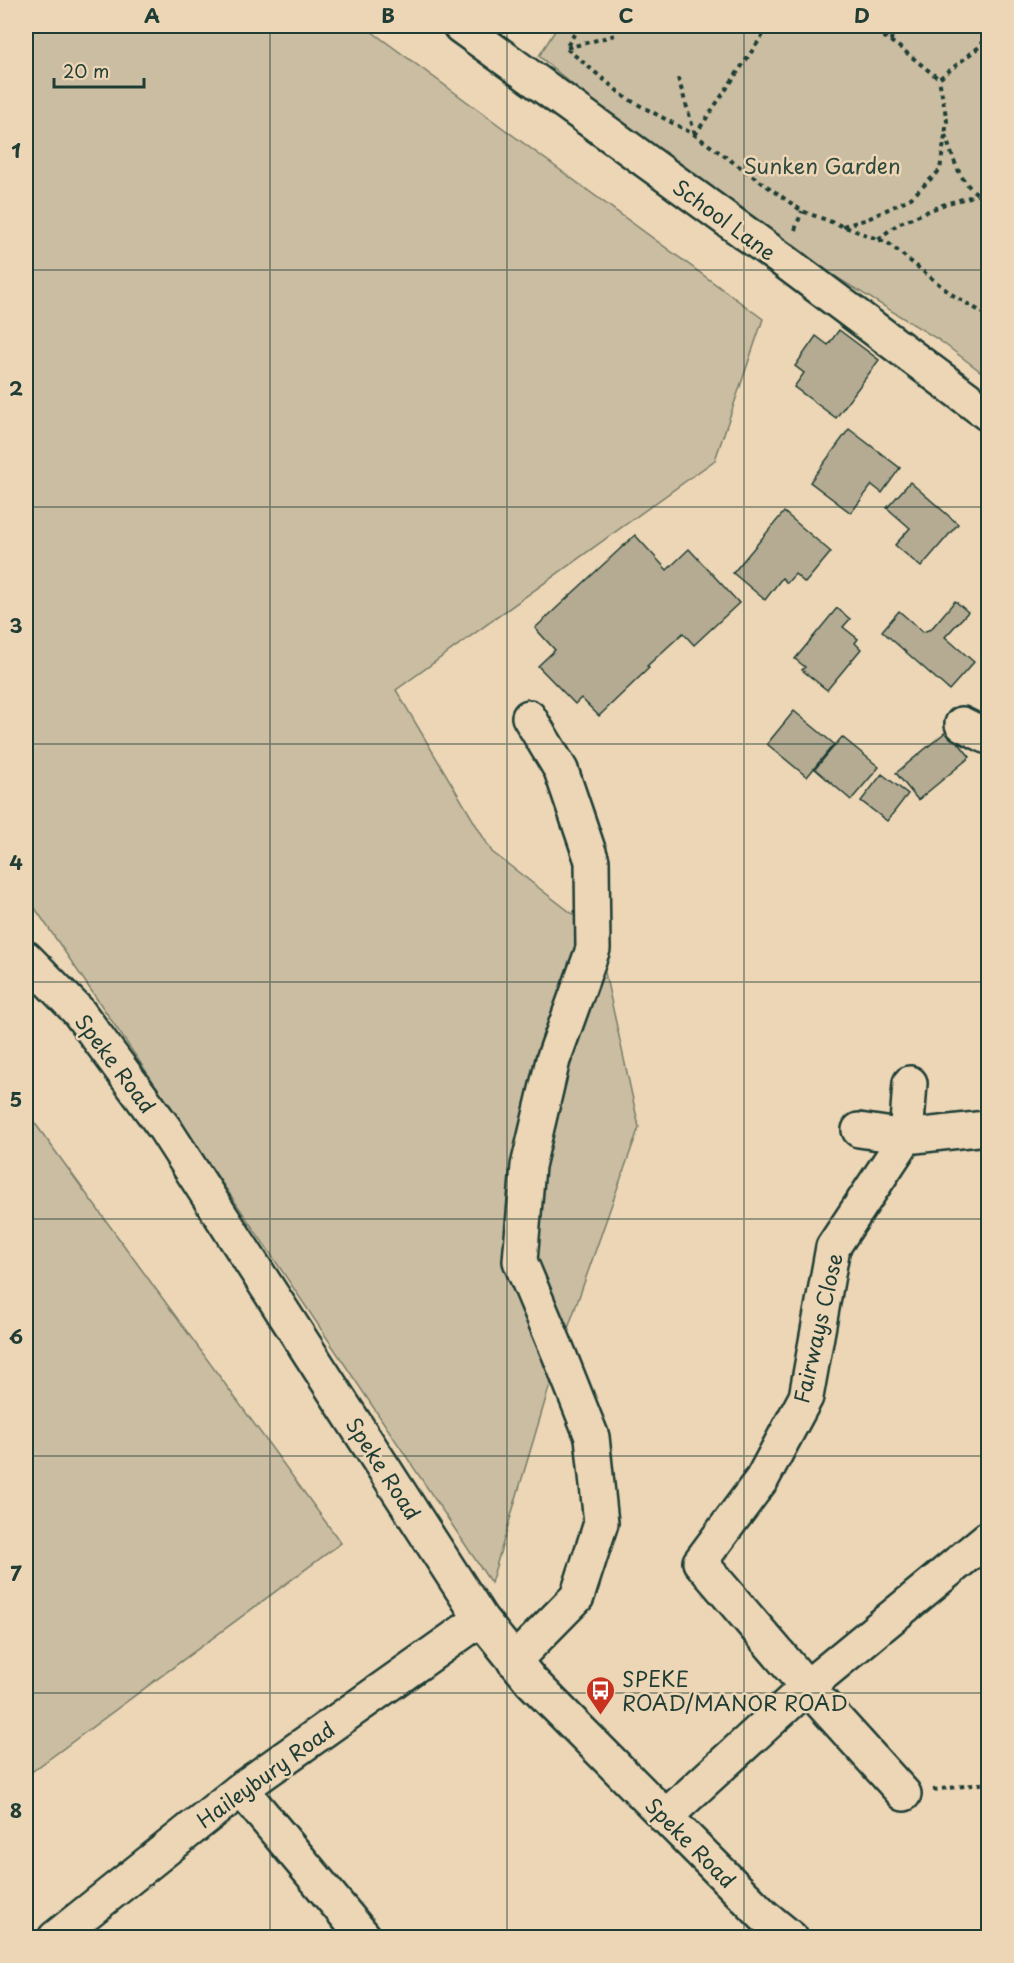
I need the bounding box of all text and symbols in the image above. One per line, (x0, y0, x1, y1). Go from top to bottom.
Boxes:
text: A (144, 0, 160, 30)
text: B (381, 0, 395, 30)
text: C (618, 0, 634, 30)
text: D (854, 0, 870, 30)
scale bar (54, 51, 144, 89)
text: 20 m (63, 57, 109, 84)
text: 1 (11, 135, 21, 165)
park label: Sunken Garden (743, 149, 901, 181)
street label: School Lane (667, 170, 783, 268)
text: 2 (9, 373, 23, 403)
text: 3 (9, 610, 23, 640)
text: 4 (9, 847, 23, 877)
street label: Speke Road (68, 1007, 164, 1119)
text: 5 (10, 1084, 22, 1114)
street label: Fairways Close (784, 1250, 850, 1406)
text: 6 (9, 1321, 23, 1351)
street label: Speke Road (339, 1410, 429, 1526)
text: 7 (10, 1558, 22, 1588)
place label: SPEKE ROAD/MANOR ROAD (622, 1662, 848, 1718)
bus stop icon: SPEKE ROAD/MANOR ROAD (585, 1674, 617, 1716)
street label: Haileybury Road (189, 1713, 341, 1835)
street label: Speke Road (638, 1789, 744, 1895)
text: 8 (10, 1795, 22, 1825)

